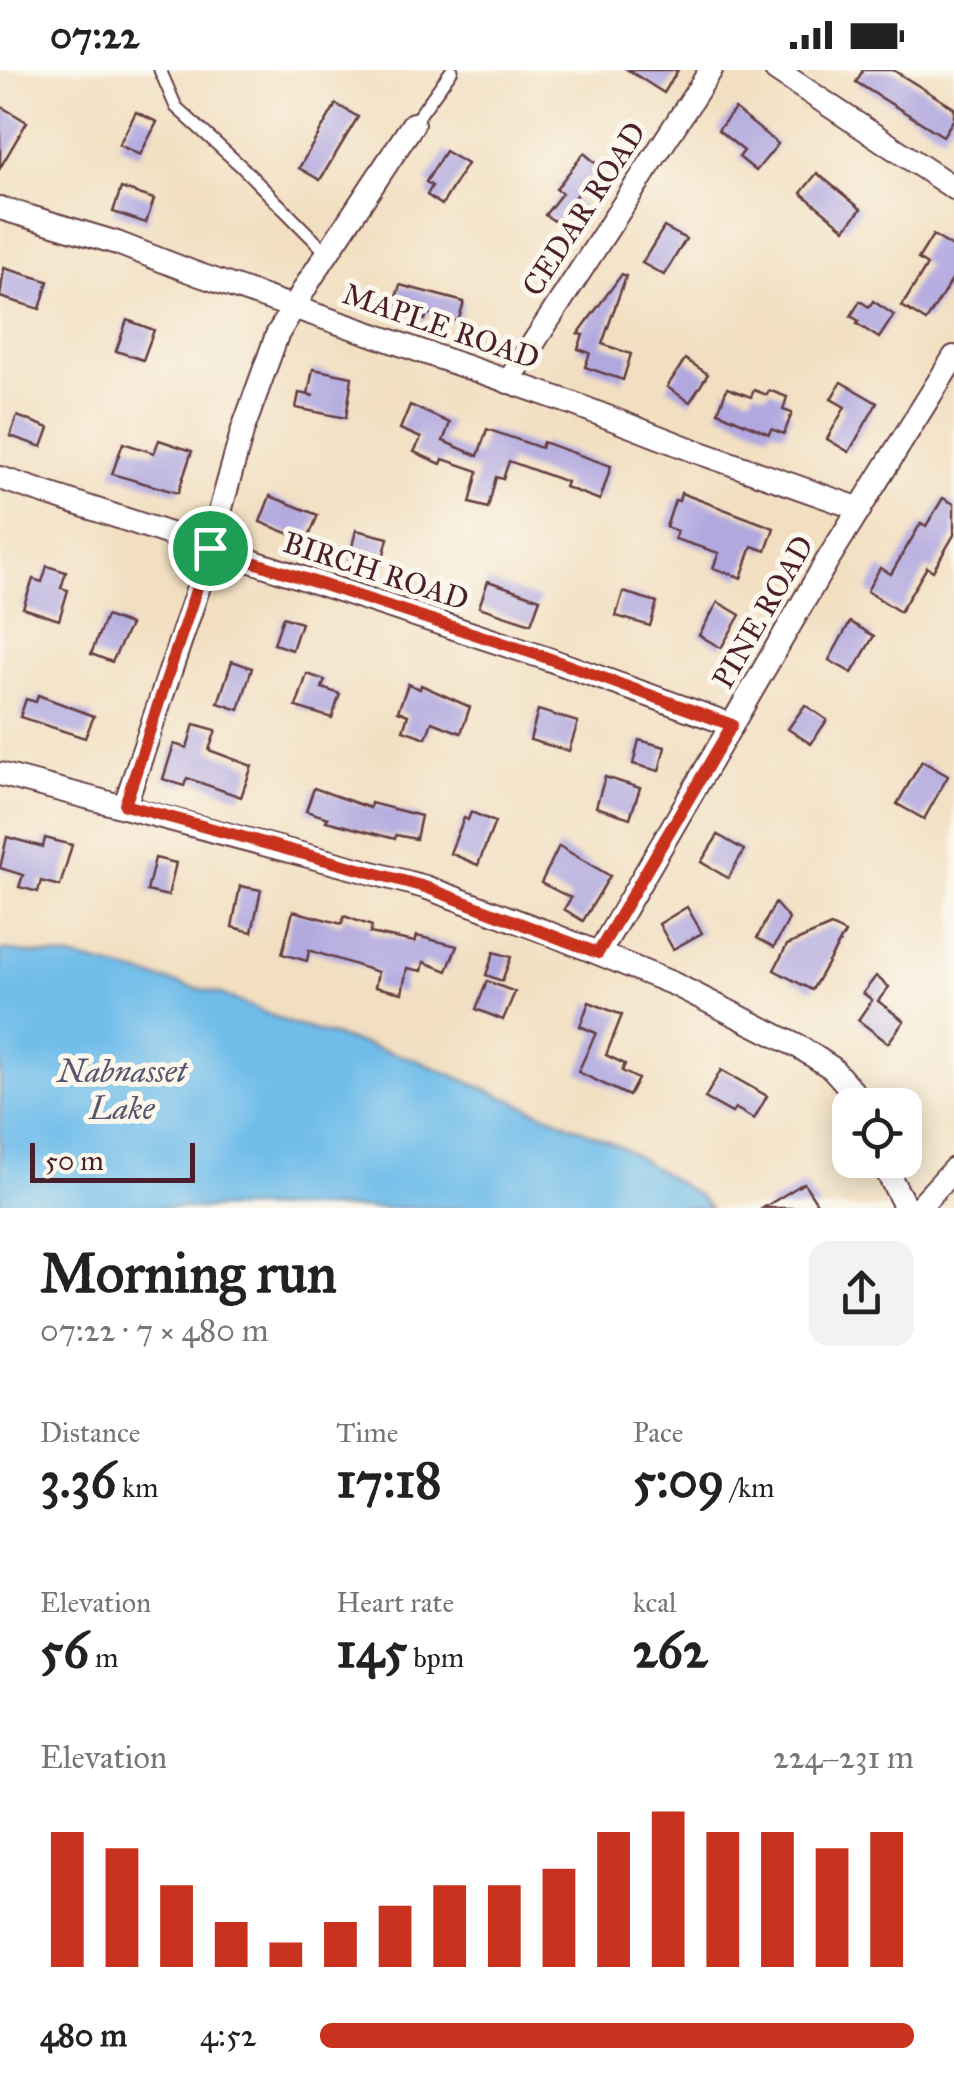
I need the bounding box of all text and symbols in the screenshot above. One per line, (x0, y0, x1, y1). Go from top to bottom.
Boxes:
text: 07:22 (50, 12, 139, 58)
street label: CEDAR ROAD (515, 115, 653, 303)
street label: MAPLE ROAD (338, 276, 544, 376)
pin (168, 506, 253, 591)
icon: arrive (183, 521, 238, 576)
street label: BIRCH ROAD (279, 524, 473, 618)
street label: PINE ROAD (705, 529, 821, 695)
water label: Nabnasset Lake (55, 1052, 189, 1128)
map controls (832, 1088, 922, 1178)
button: locate (832, 1088, 922, 1178)
scale bar (30, 1138, 195, 1182)
text: 50 m (45, 1143, 104, 1178)
text: Morning run (40, 1240, 337, 1307)
button: share (809, 1241, 914, 1346)
text: 07:22 · 7 × 480 m (40, 1311, 269, 1350)
text: Distance (40, 1415, 140, 1450)
text: Time (336, 1415, 398, 1450)
text: Pace (633, 1415, 683, 1450)
text: 3.36 (40, 1450, 116, 1511)
text: 17:18 (336, 1450, 442, 1511)
text: 5:09 (633, 1450, 724, 1511)
text: km (116, 1470, 159, 1505)
text: /km (724, 1470, 775, 1505)
text: Elevation (40, 1585, 151, 1620)
text: Heart rate (336, 1585, 454, 1620)
text: kcal (633, 1585, 677, 1620)
text: 56 (40, 1620, 89, 1681)
text: 145 (336, 1620, 407, 1681)
text: 262 (633, 1620, 708, 1681)
text: m (89, 1640, 118, 1675)
text: bpm (407, 1640, 464, 1675)
text: Elevation (40, 1738, 167, 1777)
text: 224–231 m (773, 1738, 914, 1777)
text: 480 m (40, 2016, 127, 2055)
text: 4:52 (200, 2016, 257, 2055)

